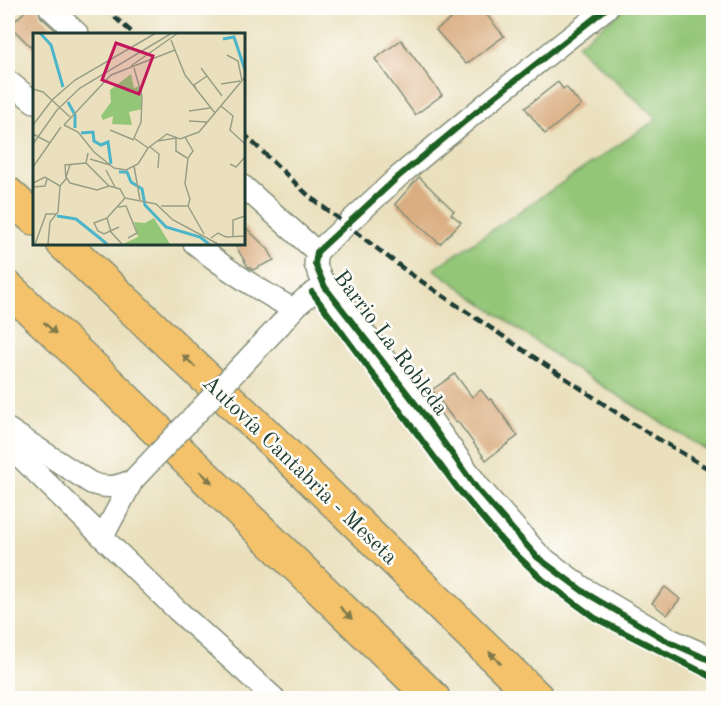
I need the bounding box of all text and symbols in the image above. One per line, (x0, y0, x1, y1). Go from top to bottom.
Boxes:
inset map (33, 33, 244, 244)
street label: Barrio La Robleda (329, 267, 452, 420)
one-way arrow (43, 320, 57, 334)
one-way arrow (182, 354, 197, 368)
street label: Autovía Cantabria - Meseta (198, 372, 401, 569)
one-way arrow (199, 470, 214, 484)
one-way arrow (339, 606, 354, 620)
one-way arrow (487, 651, 502, 665)

